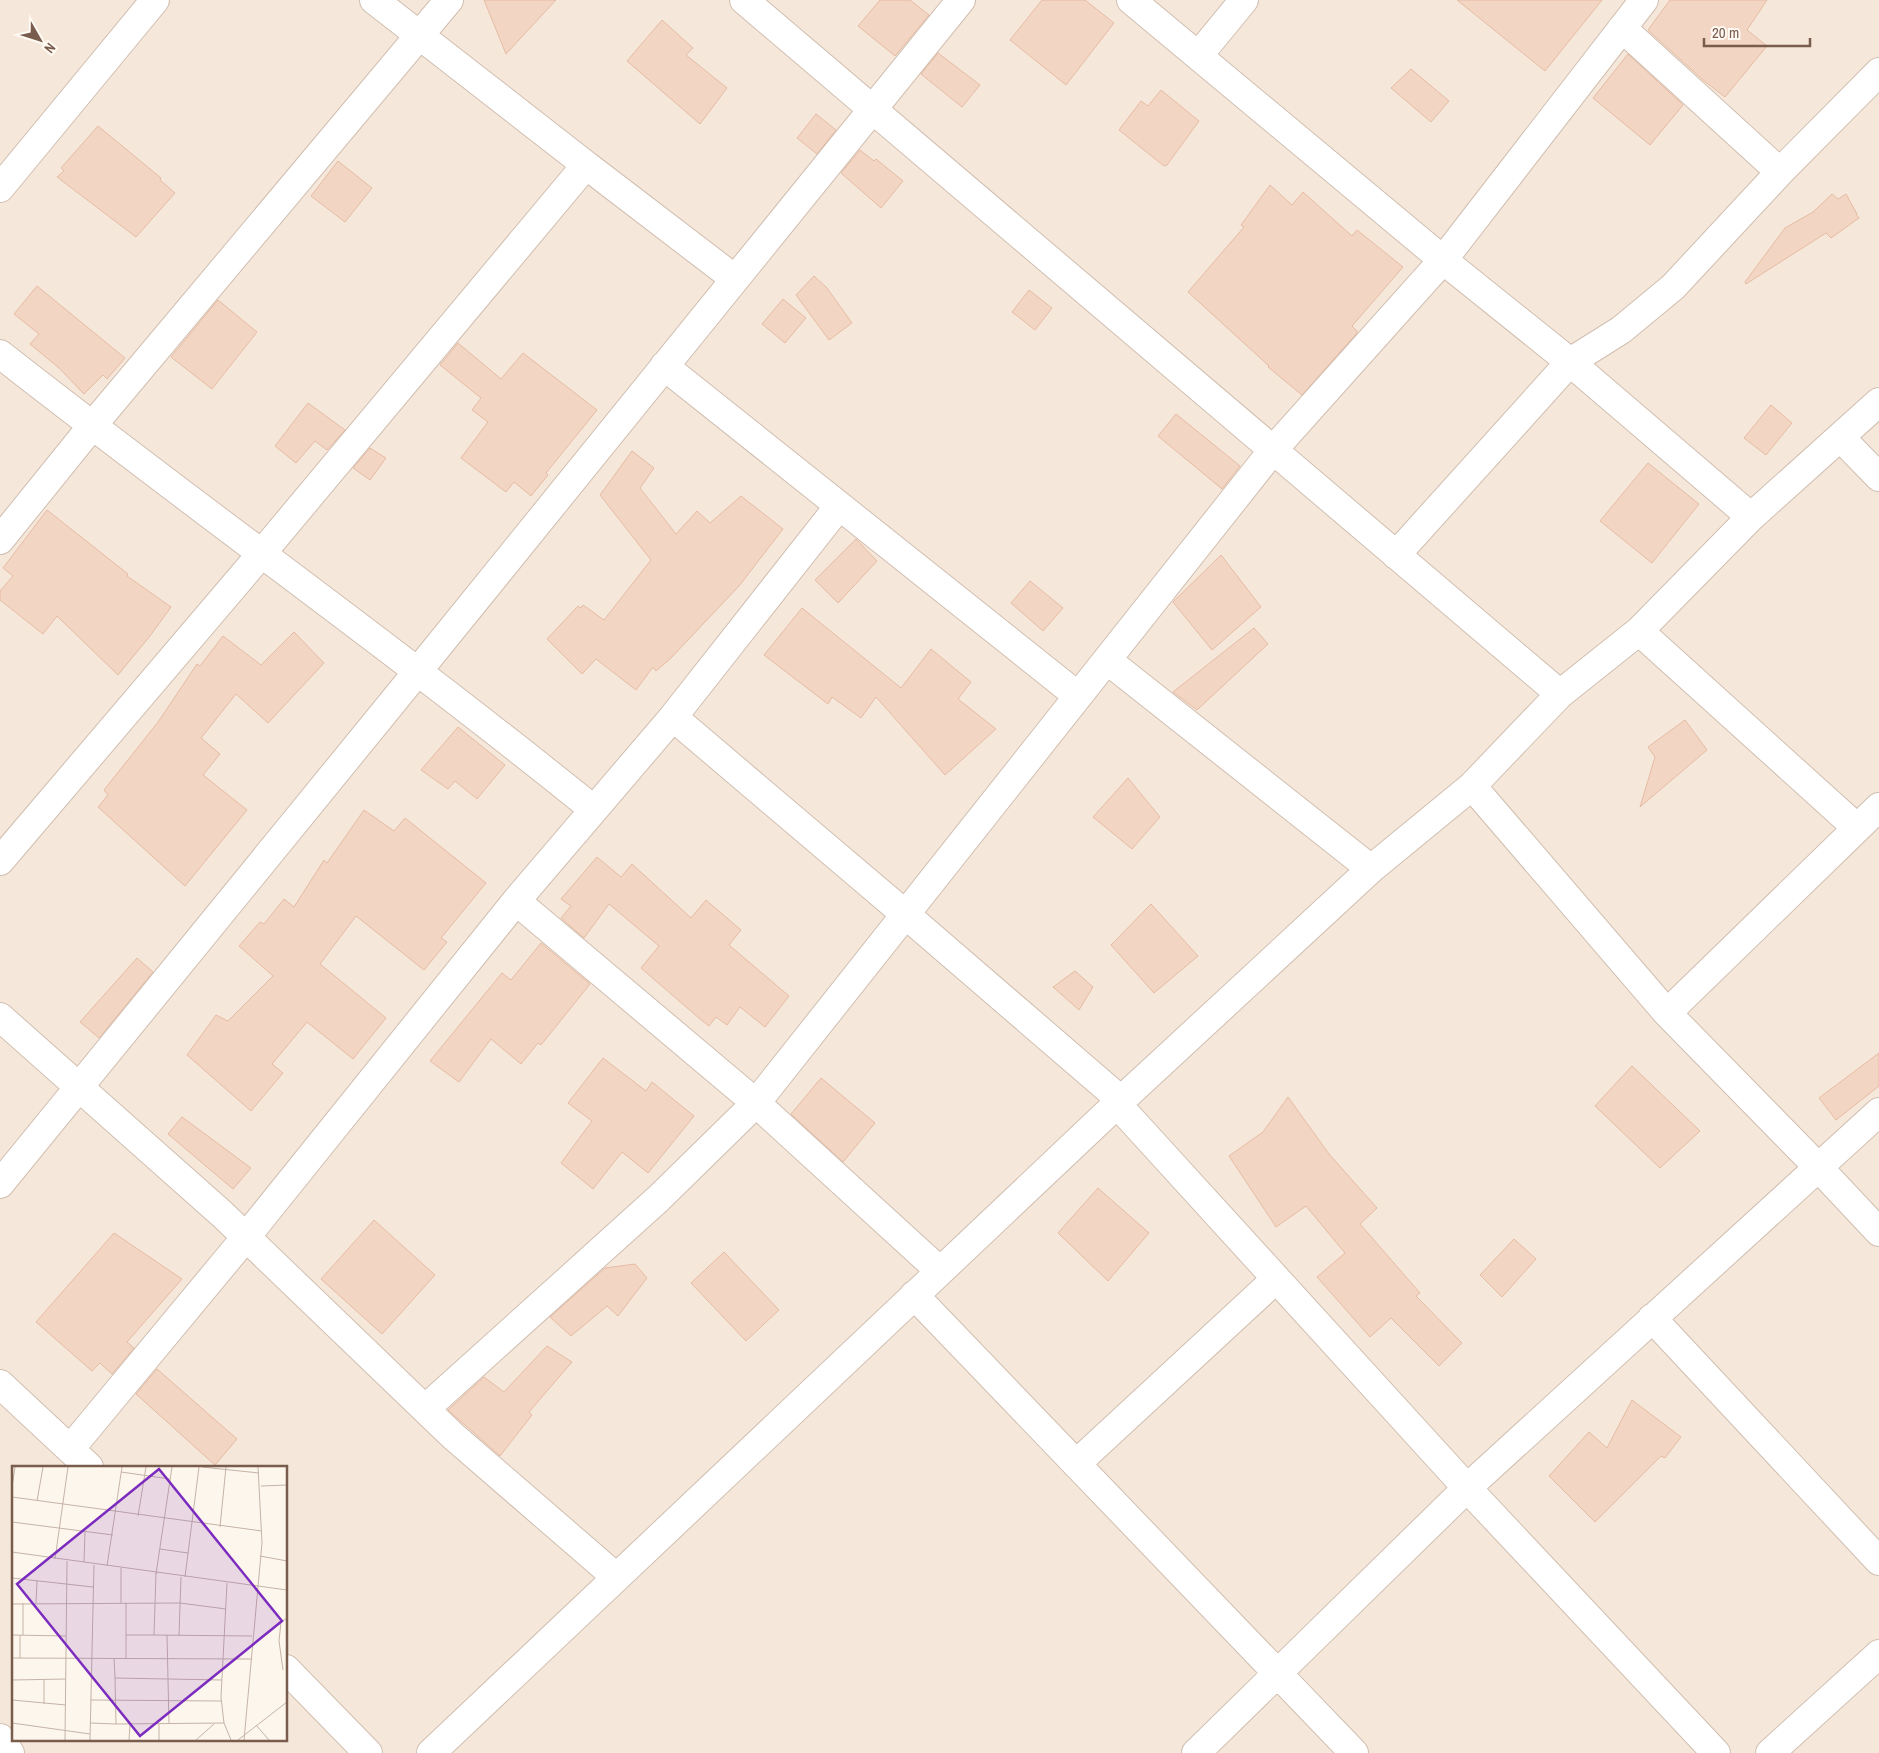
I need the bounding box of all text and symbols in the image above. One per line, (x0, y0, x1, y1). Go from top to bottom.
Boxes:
north arrow (15, 15, 65, 65)
scale bar (1704, 15, 1810, 47)
text: 20 m (1712, 22, 1739, 43)
text: N (40, 39, 60, 57)
inset map (12, 1466, 288, 1740)

